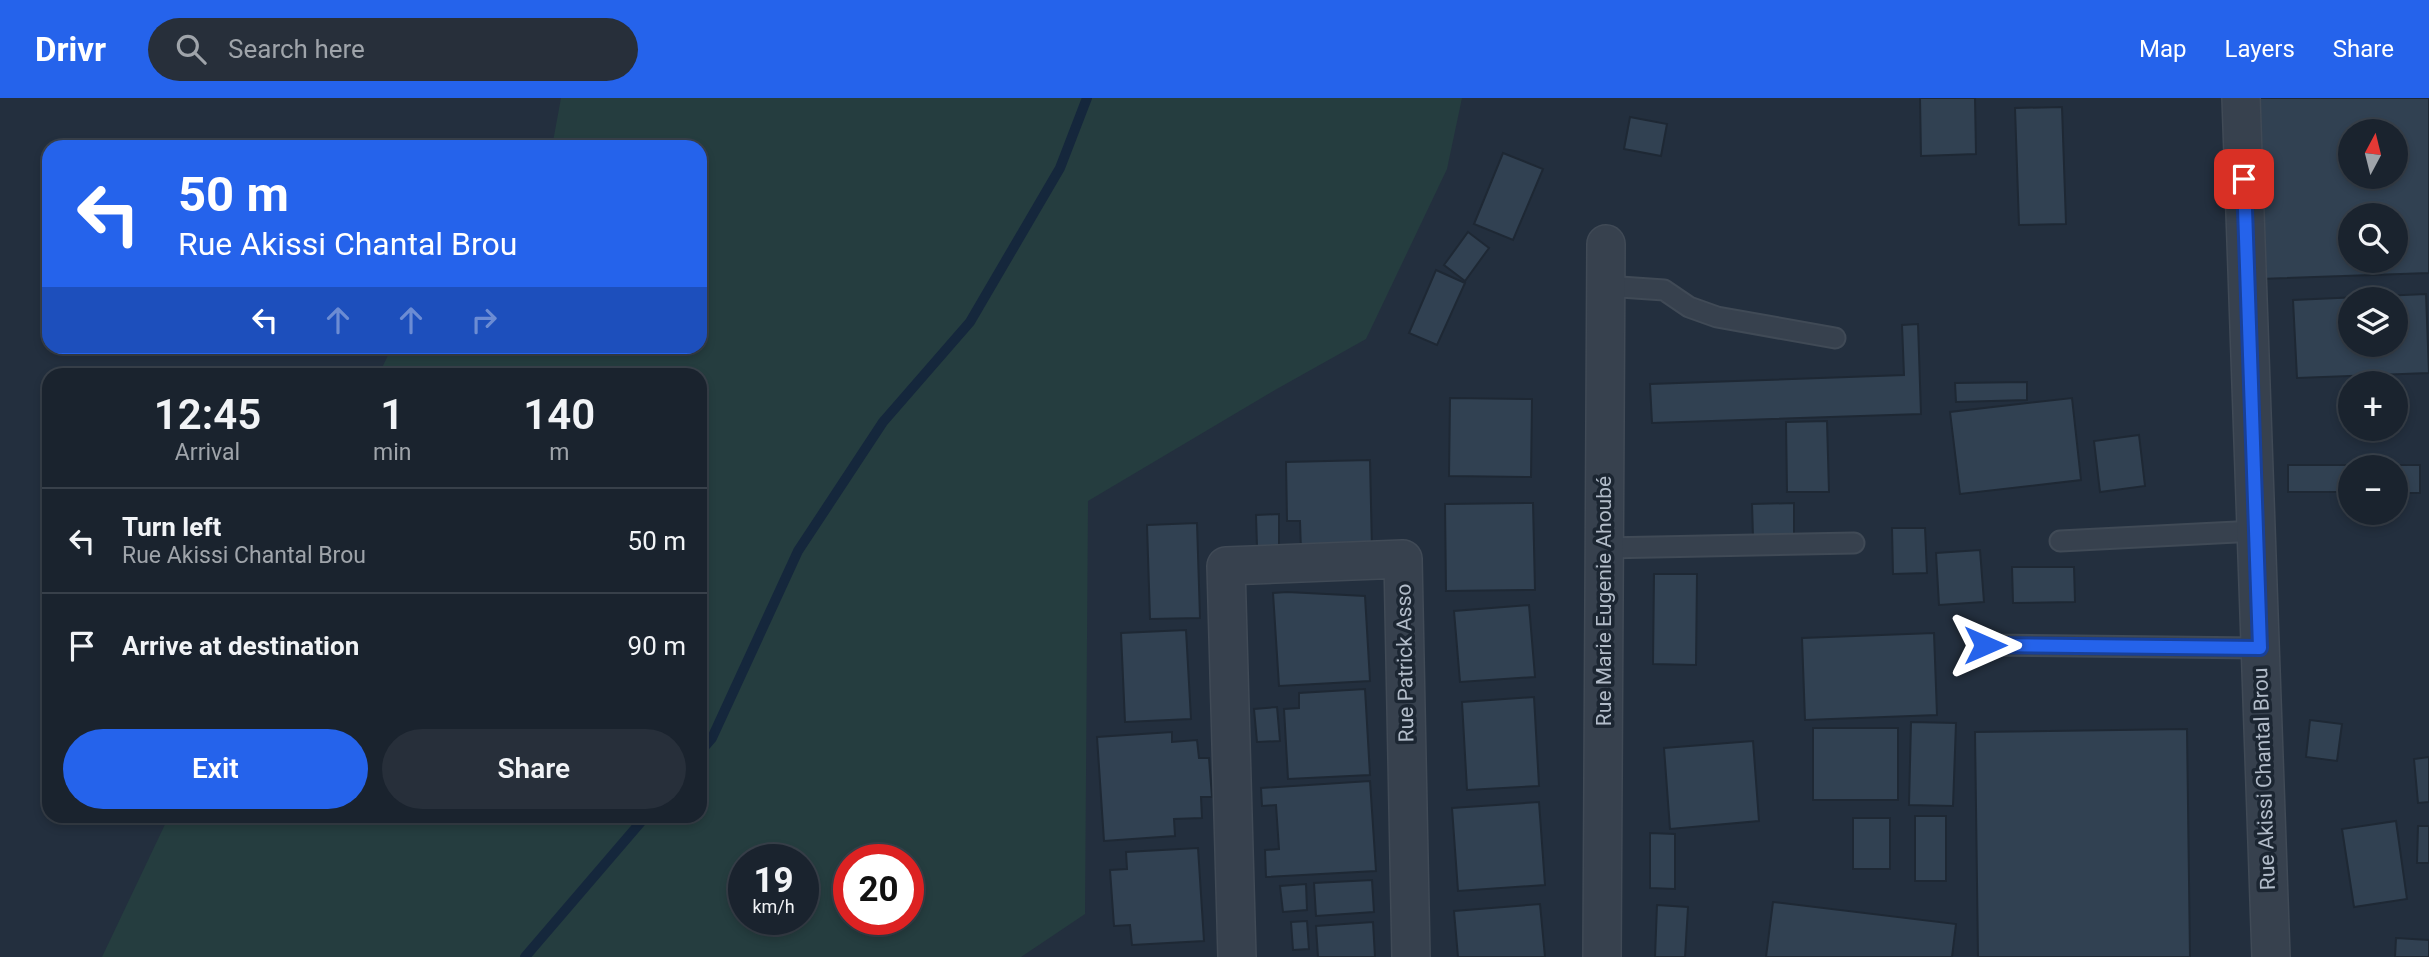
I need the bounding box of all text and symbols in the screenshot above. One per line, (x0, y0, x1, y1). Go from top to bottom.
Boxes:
search box (148, 18, 638, 81)
text: Drivr (35, 30, 106, 69)
icon: search (172, 30, 210, 68)
text: Search here (228, 34, 365, 64)
text: Map (2139, 35, 2187, 63)
text: Layers (2225, 35, 2295, 63)
text: Share (2333, 35, 2394, 63)
north arrow (2338, 119, 2408, 189)
map controls (2338, 119, 2408, 525)
pin (2214, 149, 2274, 209)
icon: arrive (2225, 160, 2263, 198)
text: 50 m (178, 166, 289, 223)
icon: left (63, 168, 154, 259)
button: search (2338, 203, 2408, 273)
text: Rue Akissi Chantal Brou (178, 225, 517, 263)
button: layers (2338, 287, 2408, 357)
icon: left (246, 301, 284, 339)
icon: ahead (319, 301, 357, 339)
icon: ahead (392, 301, 430, 339)
icon: right (465, 301, 503, 339)
button: + (2338, 371, 2408, 441)
text: 12:45 (154, 390, 261, 439)
text: 1 (380, 390, 404, 439)
text: 140 (523, 390, 595, 439)
text: Arrival (175, 439, 240, 466)
text: min (373, 439, 411, 466)
text: m (549, 439, 569, 466)
button: − (2338, 455, 2408, 525)
street label: Rue Marie Eugenie Ahoubé (1592, 476, 1616, 726)
text: Turn left (122, 512, 221, 542)
icon: left (63, 522, 101, 560)
text: 50 m (628, 526, 686, 556)
text: Rue Akissi Chantal Brou (122, 542, 366, 569)
street label: Rue Patrick Asso (1392, 583, 1418, 743)
position arrow (1948, 608, 2022, 682)
icon: arrive (63, 627, 101, 665)
text: Arrive at destination (122, 631, 359, 661)
text: 90 m (628, 631, 686, 661)
street label: Rue Akissi Chantal Brou (2248, 667, 2280, 891)
button: Exit (63, 729, 368, 809)
button: Share (382, 729, 686, 809)
speed limit sign: 20 (833, 844, 924, 935)
text: 19 (753, 860, 794, 901)
text: km/h (752, 896, 795, 917)

